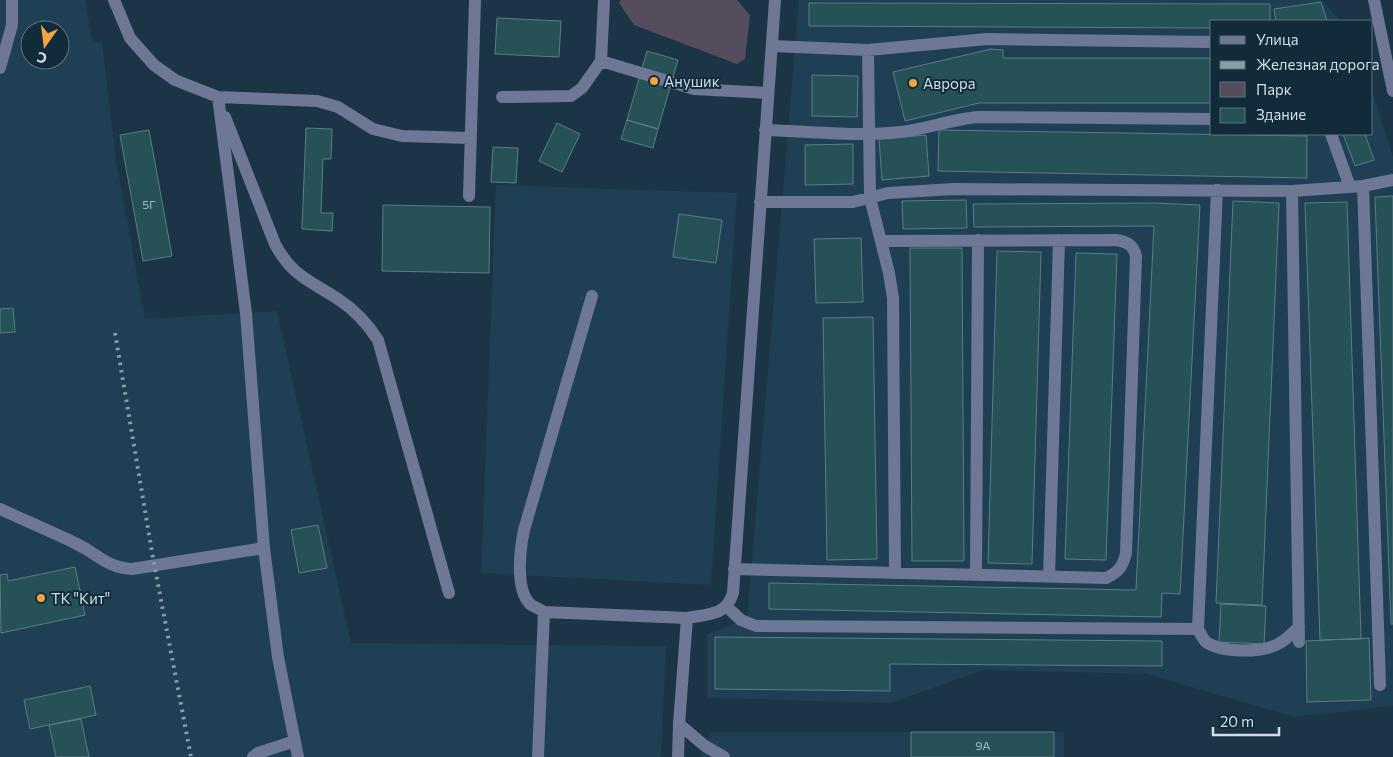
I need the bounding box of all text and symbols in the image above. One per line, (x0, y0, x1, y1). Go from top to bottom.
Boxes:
north arrow (20, 20, 70, 70)
legend (1210, 20, 1373, 135)
text: Улица (1256, 30, 1298, 48)
text: С (35, 49, 48, 68)
text: Железная дорога (1256, 55, 1380, 73)
place label: Анушик (664, 72, 720, 90)
place label: Аврора (923, 74, 976, 92)
marker: Анушик (648, 75, 660, 87)
marker: Аврора (907, 77, 919, 89)
text: Парк (1256, 80, 1292, 98)
text: Здание (1256, 105, 1306, 123)
house number: 5Г (142, 197, 156, 211)
place label: ТК "Кит" (51, 589, 110, 607)
marker: ТК "Кит" (35, 592, 47, 604)
scale bar (1213, 704, 1279, 736)
text: 20 m (1220, 712, 1254, 730)
house number: 9А (975, 738, 991, 752)

